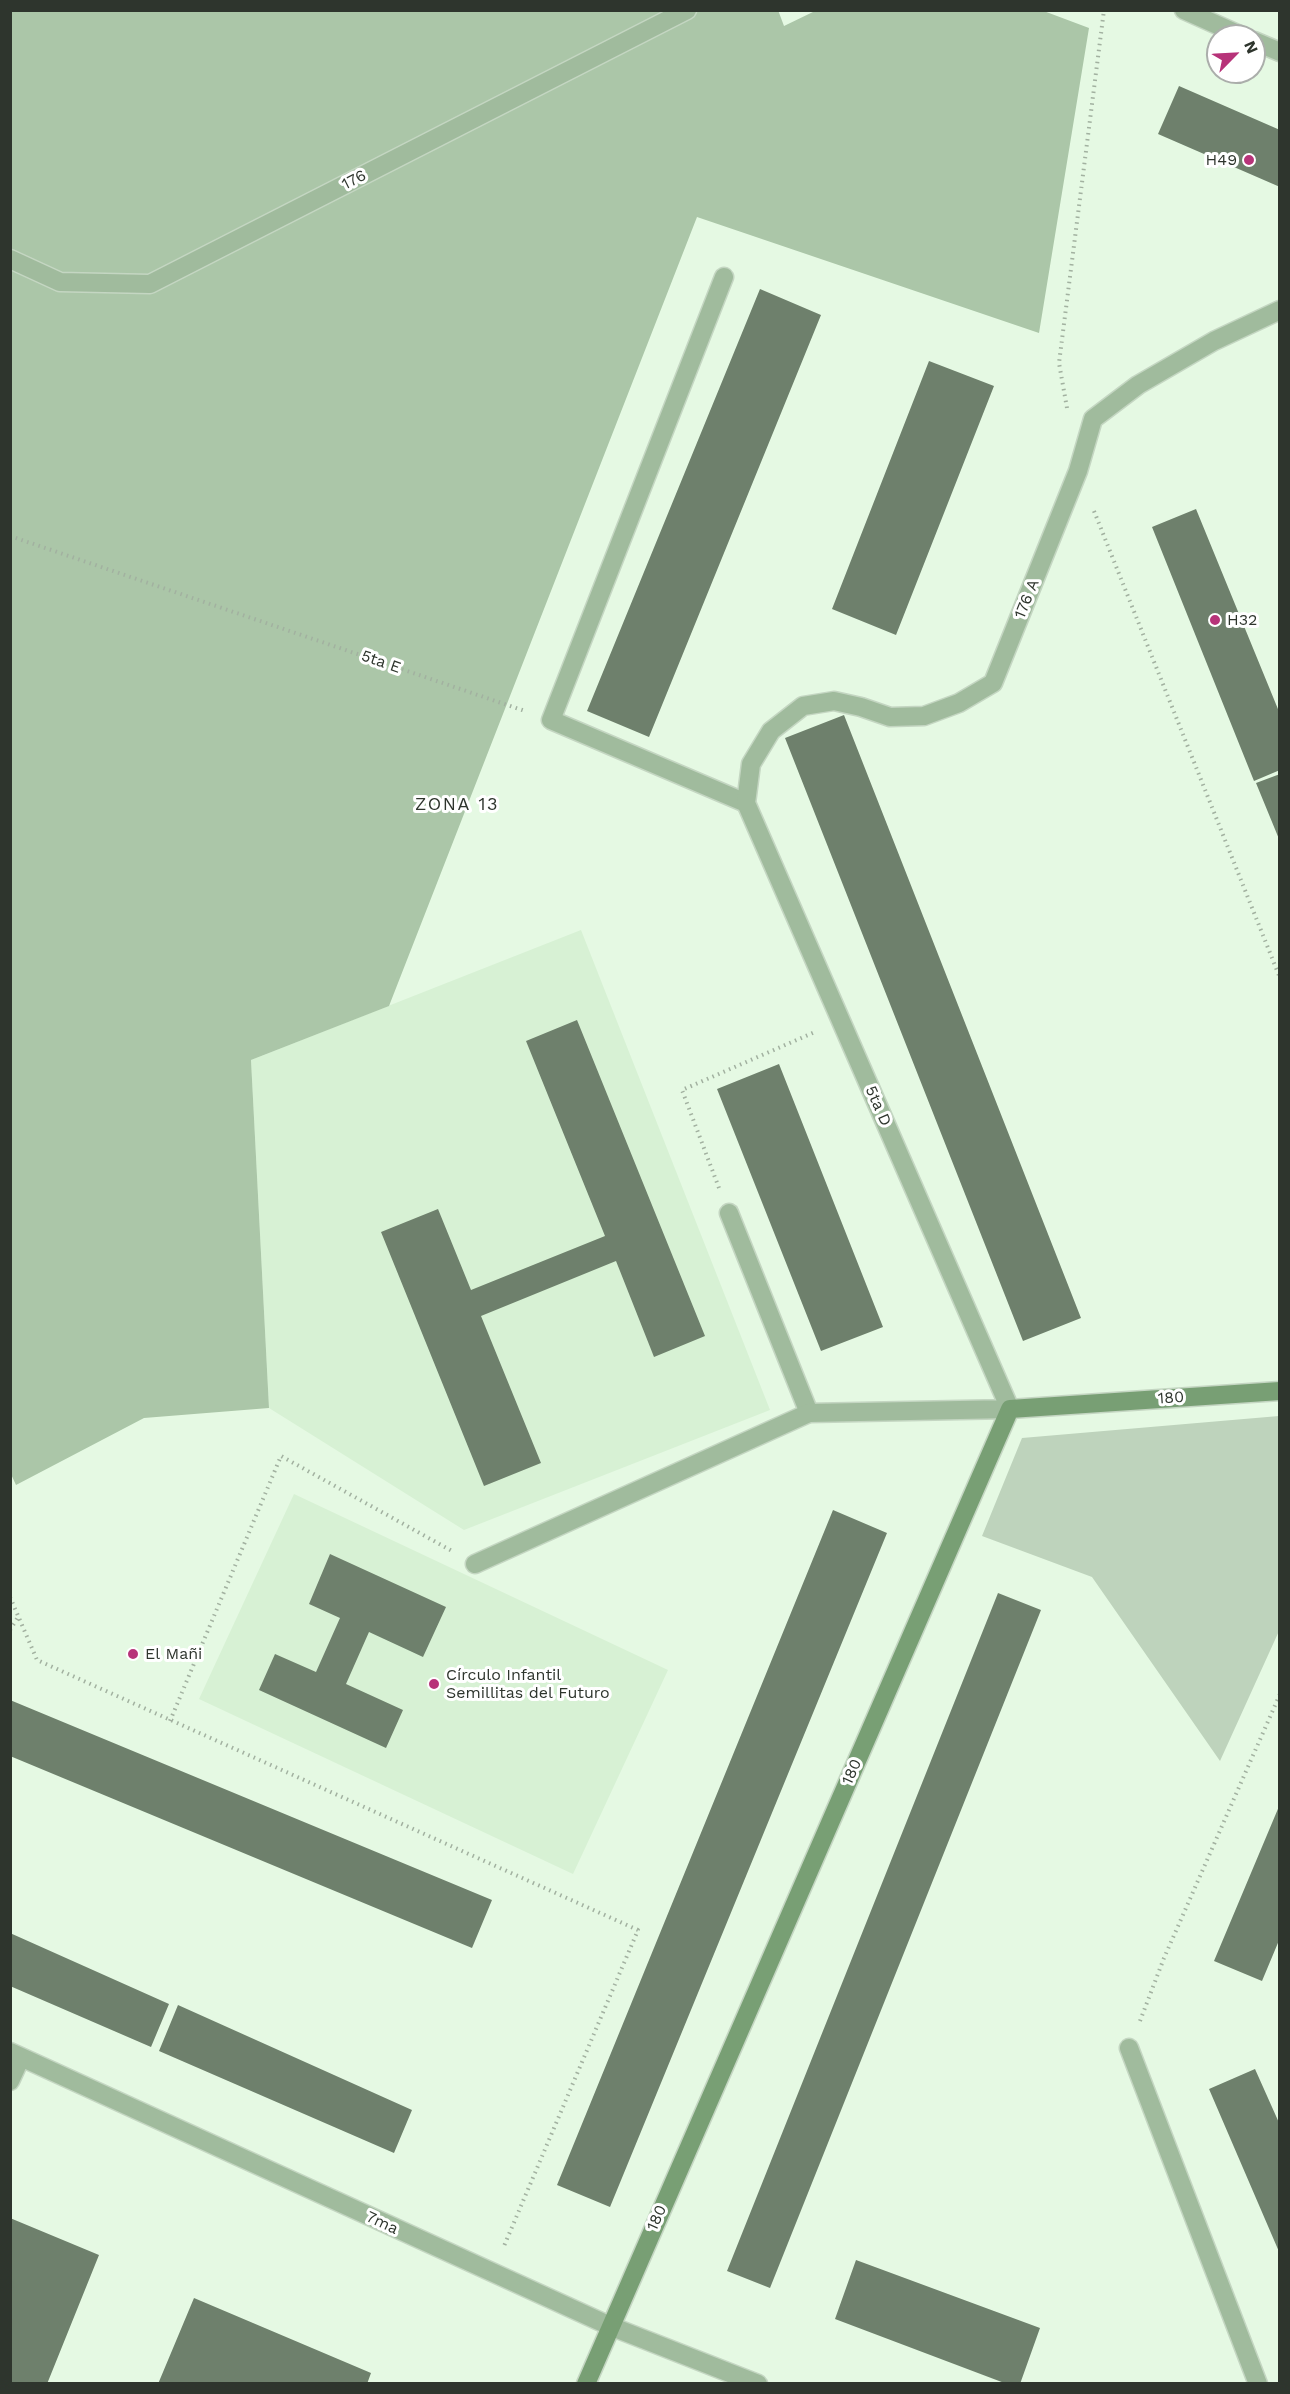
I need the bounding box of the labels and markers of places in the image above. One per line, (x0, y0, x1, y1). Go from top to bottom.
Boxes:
place label: H49 (1206, 150, 1237, 170)
marker: H49 (1242, 153, 1256, 167)
place label: H32 (1227, 610, 1257, 630)
marker: H32 (1208, 613, 1222, 627)
place label: El Mañi (145, 1644, 202, 1664)
marker: El Mañi (126, 1647, 140, 1661)
place label: Círculo Infantil Semillitas del Futuro (446, 1665, 610, 1703)
marker: Círculo Infantil Semillitas del Futuro (427, 1677, 441, 1691)

